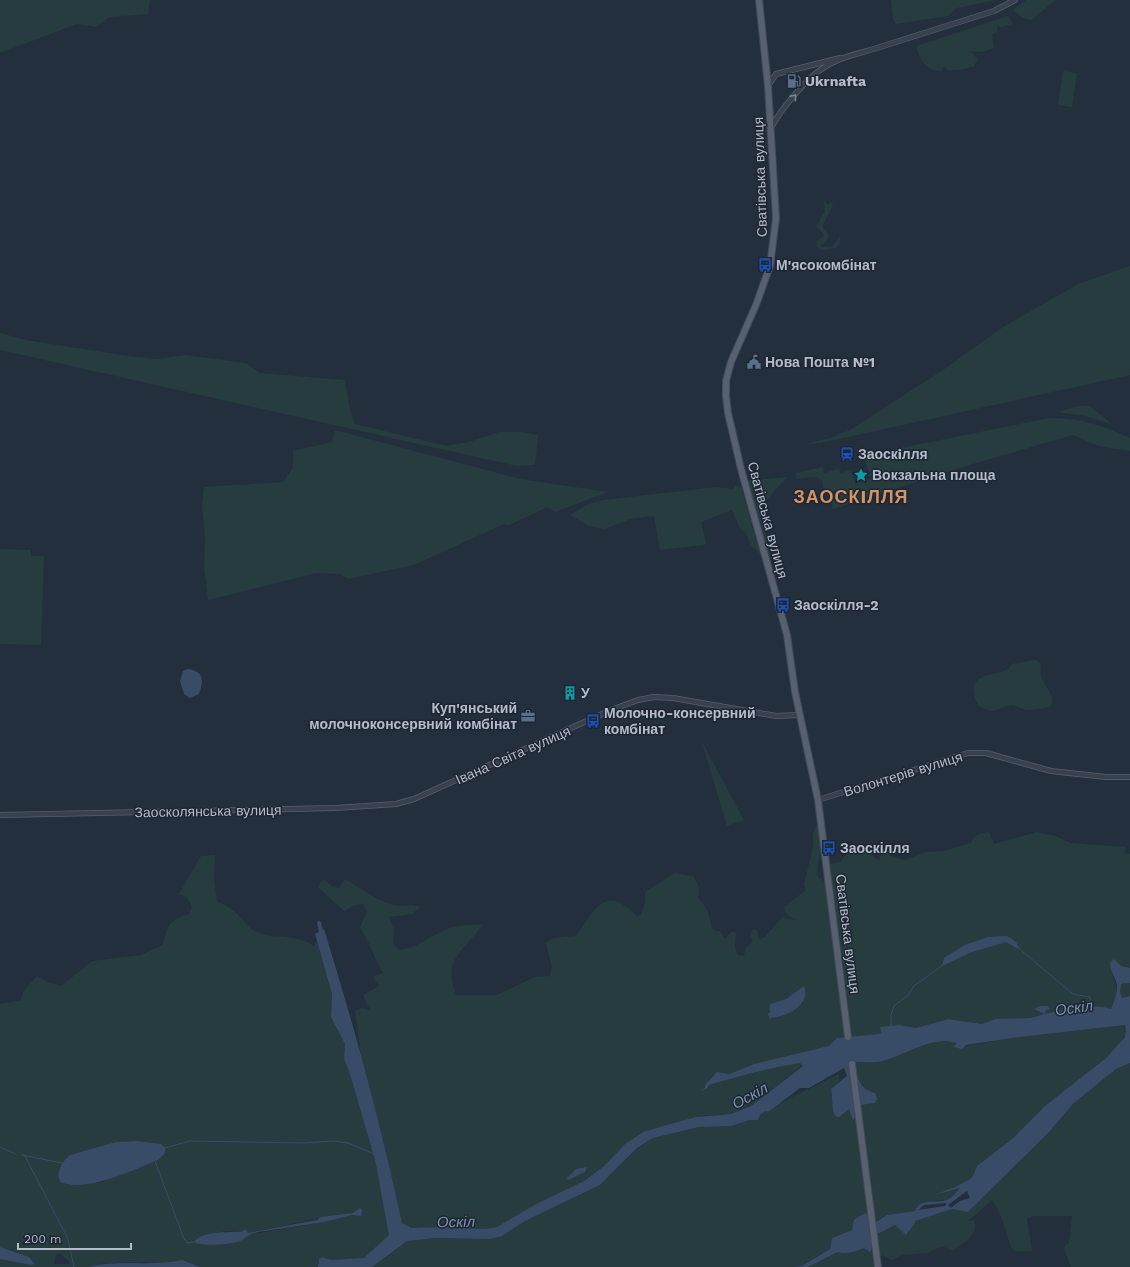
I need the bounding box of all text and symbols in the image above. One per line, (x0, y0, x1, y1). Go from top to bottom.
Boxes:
fuel station icon: Ukrnafta (786, 73, 802, 89)
place label: Ukrnafta (805, 73, 867, 89)
one-way arrow (790, 94, 797, 101)
street label: Сватівська вулиця (750, 117, 770, 237)
bus stop icon: М'ясокомбінат (757, 257, 773, 273)
place label: М'ясокомбінат (776, 257, 877, 273)
public building icon: Нова Пошта №1 (746, 354, 762, 370)
place label: Нова Пошта №1 (765, 354, 875, 370)
station icon: Заоскiлля (839, 446, 855, 462)
place label: Заоскiлля (858, 446, 928, 462)
street label: Сватівська вулиця (745, 460, 791, 580)
place icon: Вокзальна площа (853, 467, 869, 483)
place label: Вокзальна площа (872, 467, 996, 483)
district label: ЗАОСКIЛЛЯ (794, 486, 908, 507)
bus stop icon: Заоскілля-2 (775, 597, 791, 613)
place label: Заоскілля-2 (794, 597, 879, 613)
building icon: У (562, 685, 578, 701)
place label: У (581, 685, 590, 701)
place label: Куп'янський молочноконсервний комбінат (309, 700, 517, 732)
place label: Молочно-консервний комбінат (604, 705, 756, 737)
office icon: Куп'янський молочноконсервний комбінат (520, 708, 536, 724)
bus stop icon: Молочно-консервний комбінат (585, 713, 601, 729)
street label: Івана Світа вулиця (453, 722, 573, 788)
street label: Волонтерів вулиця (842, 748, 964, 800)
street label: Заосколянська вулиця (134, 802, 282, 820)
bus stop icon: Заоскілля (821, 840, 837, 856)
place label: Заоскілля (840, 840, 910, 856)
street label: Сватівська вулиця (833, 873, 863, 995)
water label: Оскіл (1054, 996, 1095, 1020)
water label: Оскіл (729, 1079, 771, 1113)
water label: Оскіл (437, 1213, 476, 1231)
scale bar (18, 1225, 131, 1251)
text: 200 m (24, 1232, 61, 1246)

